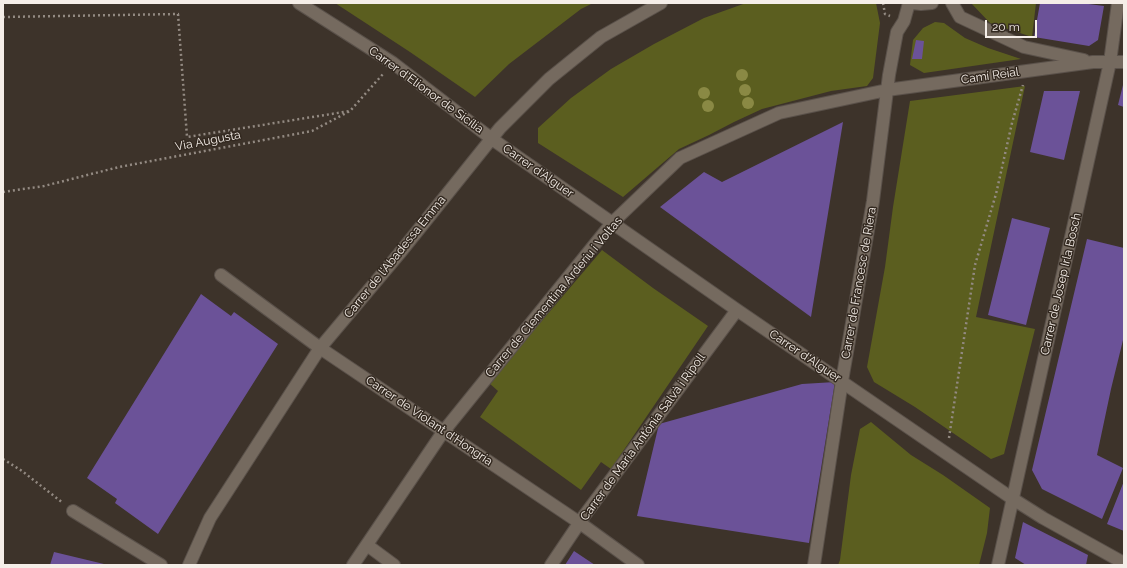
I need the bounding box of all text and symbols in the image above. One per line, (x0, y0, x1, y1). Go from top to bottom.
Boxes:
scale bar (987, 12, 1039, 38)
text: 20 m (992, 20, 1020, 34)
street label: Carrer d'Elionor de Sicília (366, 44, 486, 136)
street label: Camí Reial (960, 65, 1020, 87)
street label: Via Augusta (174, 128, 242, 154)
street label: Carrer d'Alguer (500, 141, 576, 201)
street label: Carrer de l'Abadessa Emma (341, 193, 449, 321)
street label: Carrer de Francesc de Riera (839, 206, 879, 360)
street label: Carrer de Josep Irla Bosch (1038, 211, 1084, 357)
street label: Carrer de Clementina Arderiu i Voltas (483, 214, 625, 380)
street label: Carrer d'Alguer (766, 327, 844, 385)
street label: Carrer de Maria Antónia Salvà i Ripoll (577, 350, 709, 524)
street label: Carrer de Violant d'Hongria (363, 373, 495, 469)

